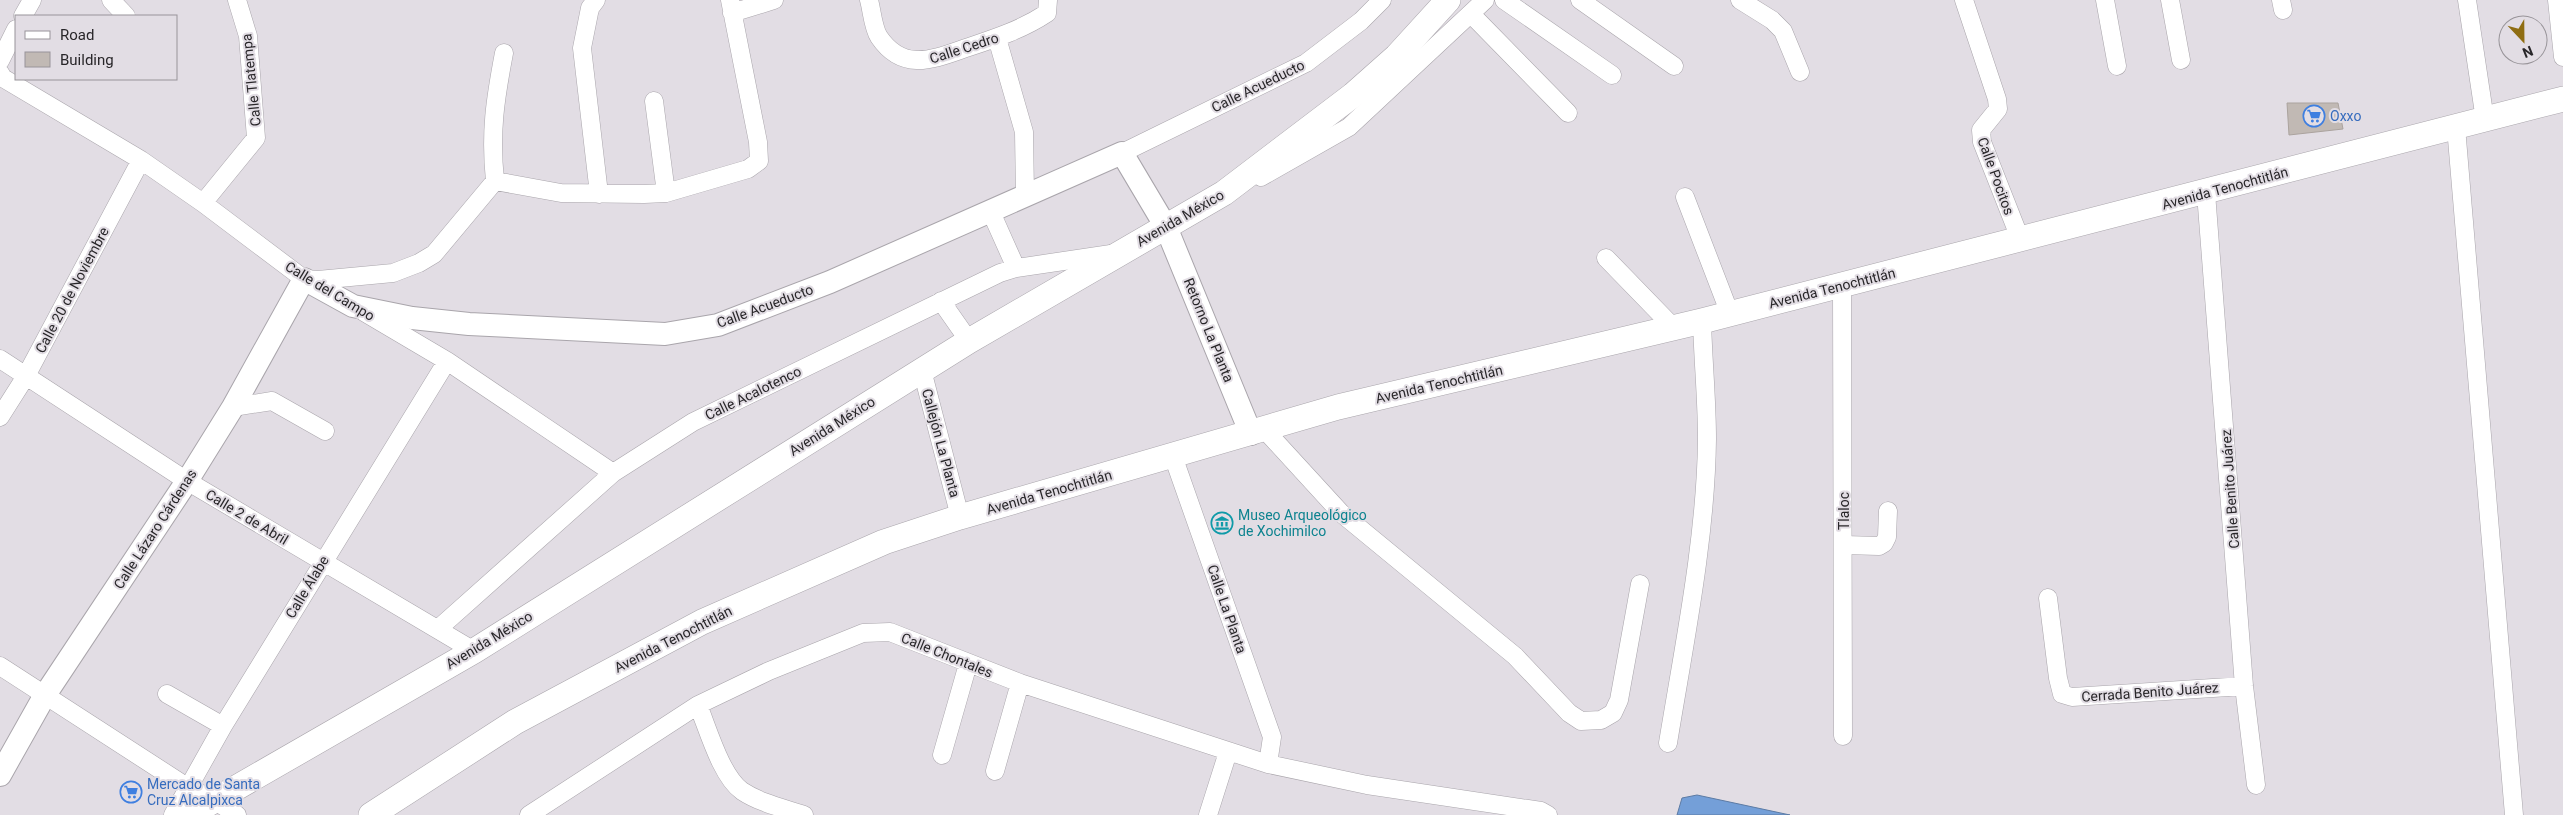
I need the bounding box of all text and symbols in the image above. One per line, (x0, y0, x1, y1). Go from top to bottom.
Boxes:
legend (15, 15, 178, 80)
north arrow (2498, 15, 2548, 65)
text: Road (60, 26, 94, 44)
street label: Calle Cedro (928, 29, 1000, 67)
street label: Calle Tlatempa (238, 33, 264, 127)
text: N (2520, 43, 2535, 61)
text: Building (60, 51, 114, 69)
street label: Calle Acueducto (1209, 57, 1307, 115)
supermarket icon: Oxxo (2302, 104, 2326, 128)
place label: Oxxo (2330, 108, 2361, 124)
street label: Calle Pocitos (1975, 135, 2017, 217)
street label: Avenida Tenochtitlán (2160, 163, 2290, 213)
street label: Avenida México (1133, 186, 1227, 250)
street label: Calle 20 de Noviembre (32, 224, 112, 356)
street label: Calle del Campo (282, 258, 378, 324)
street label: Avenida Tenochtitlán (1767, 265, 1897, 311)
street label: Retorno La Planta (1181, 276, 1237, 384)
street label: Calle Acueducto (715, 281, 815, 331)
street label: Avenida Tenochtitlán (1374, 362, 1504, 406)
street label: Calle Acalotenco (702, 363, 804, 423)
street label: Callejón La Planta (919, 387, 963, 499)
street label: Avenida México (786, 393, 878, 459)
street label: Calle Benito Juárez (2218, 429, 2242, 549)
street label: Calle Lázaro Cárdenas (110, 466, 200, 592)
street label: Avenida Tenochtitlán (984, 466, 1114, 518)
street label: Calle 2 de Abril (203, 486, 291, 548)
street label: Tlaloc (1836, 492, 1852, 530)
place label: Museo Arqueológico de Xochimilco (1238, 507, 1367, 539)
museum icon: Museo Arqueológico de Xochimilco (1210, 511, 1234, 535)
street label: Calle Álabe (281, 552, 332, 621)
street label: Calle La Planta (1204, 563, 1250, 655)
street label: Avenida Tenochtitlán (611, 602, 735, 676)
street label: Avenida México (443, 608, 535, 672)
street label: Calle Chontales (899, 629, 995, 681)
street label: Cerrada Benito Juárez (2081, 679, 2219, 705)
place label: Mercado de Santa Cruz Alcalpixca (147, 776, 260, 808)
supermarket icon: Mercado de Santa Cruz Alcalpixca (119, 780, 143, 804)

